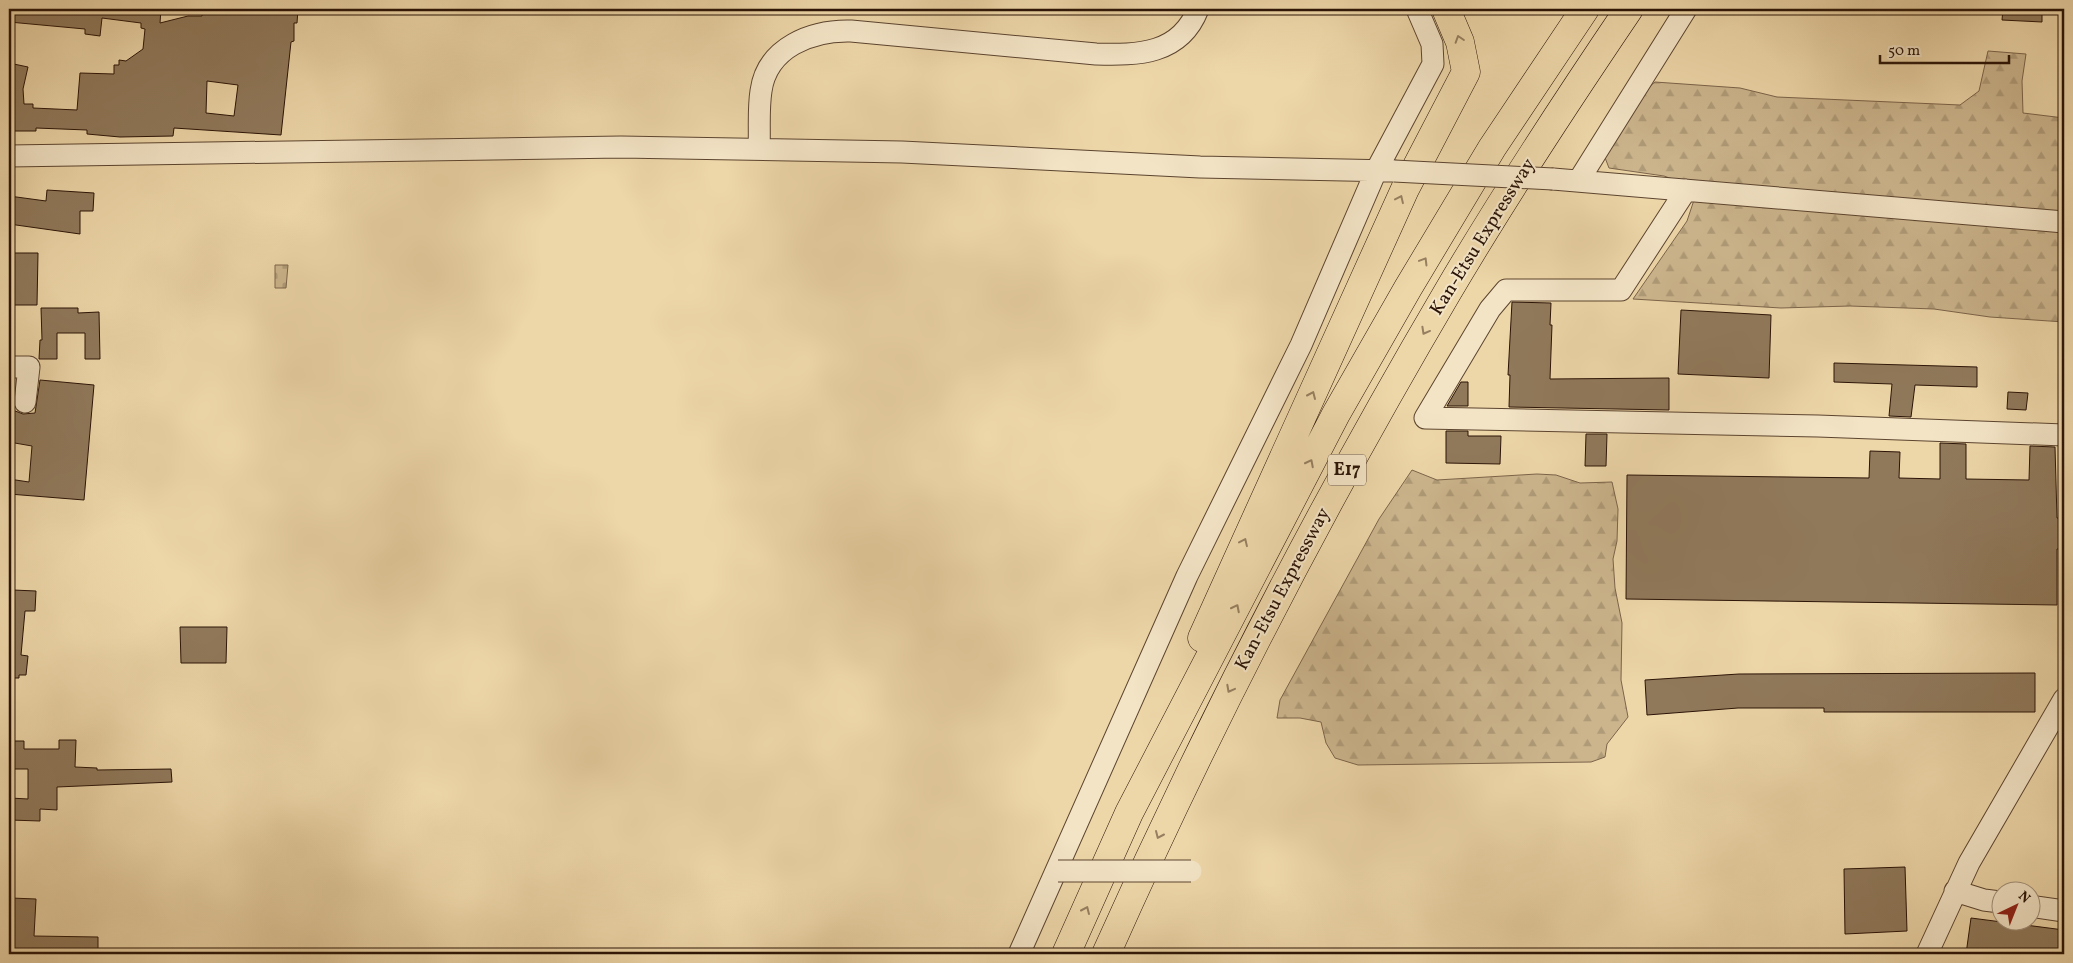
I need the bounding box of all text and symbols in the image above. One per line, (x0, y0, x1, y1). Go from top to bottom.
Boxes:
scale bar (1880, 32, 2009, 64)
one-way arrow (1455, 35, 1465, 44)
text: 50 m (1888, 41, 1920, 62)
street label: Kan-Etsu Expressway (1424, 153, 1542, 321)
one-way arrow (1394, 195, 1405, 204)
one-way arrow (1418, 257, 1428, 266)
one-way arrow (1422, 326, 1432, 335)
one-way arrow (1306, 391, 1316, 400)
road number: E17 (1328, 454, 1366, 486)
one-way arrow (1304, 459, 1314, 468)
street label: Kan-Etsu Expressway (1229, 503, 1337, 675)
one-way arrow (1238, 538, 1248, 547)
one-way arrow (1230, 604, 1240, 613)
one-way arrow (1226, 684, 1236, 693)
one-way arrow (1155, 830, 1165, 839)
north arrow (1990, 880, 2040, 930)
text: N (2014, 887, 2034, 908)
one-way arrow (1079, 906, 1090, 915)

